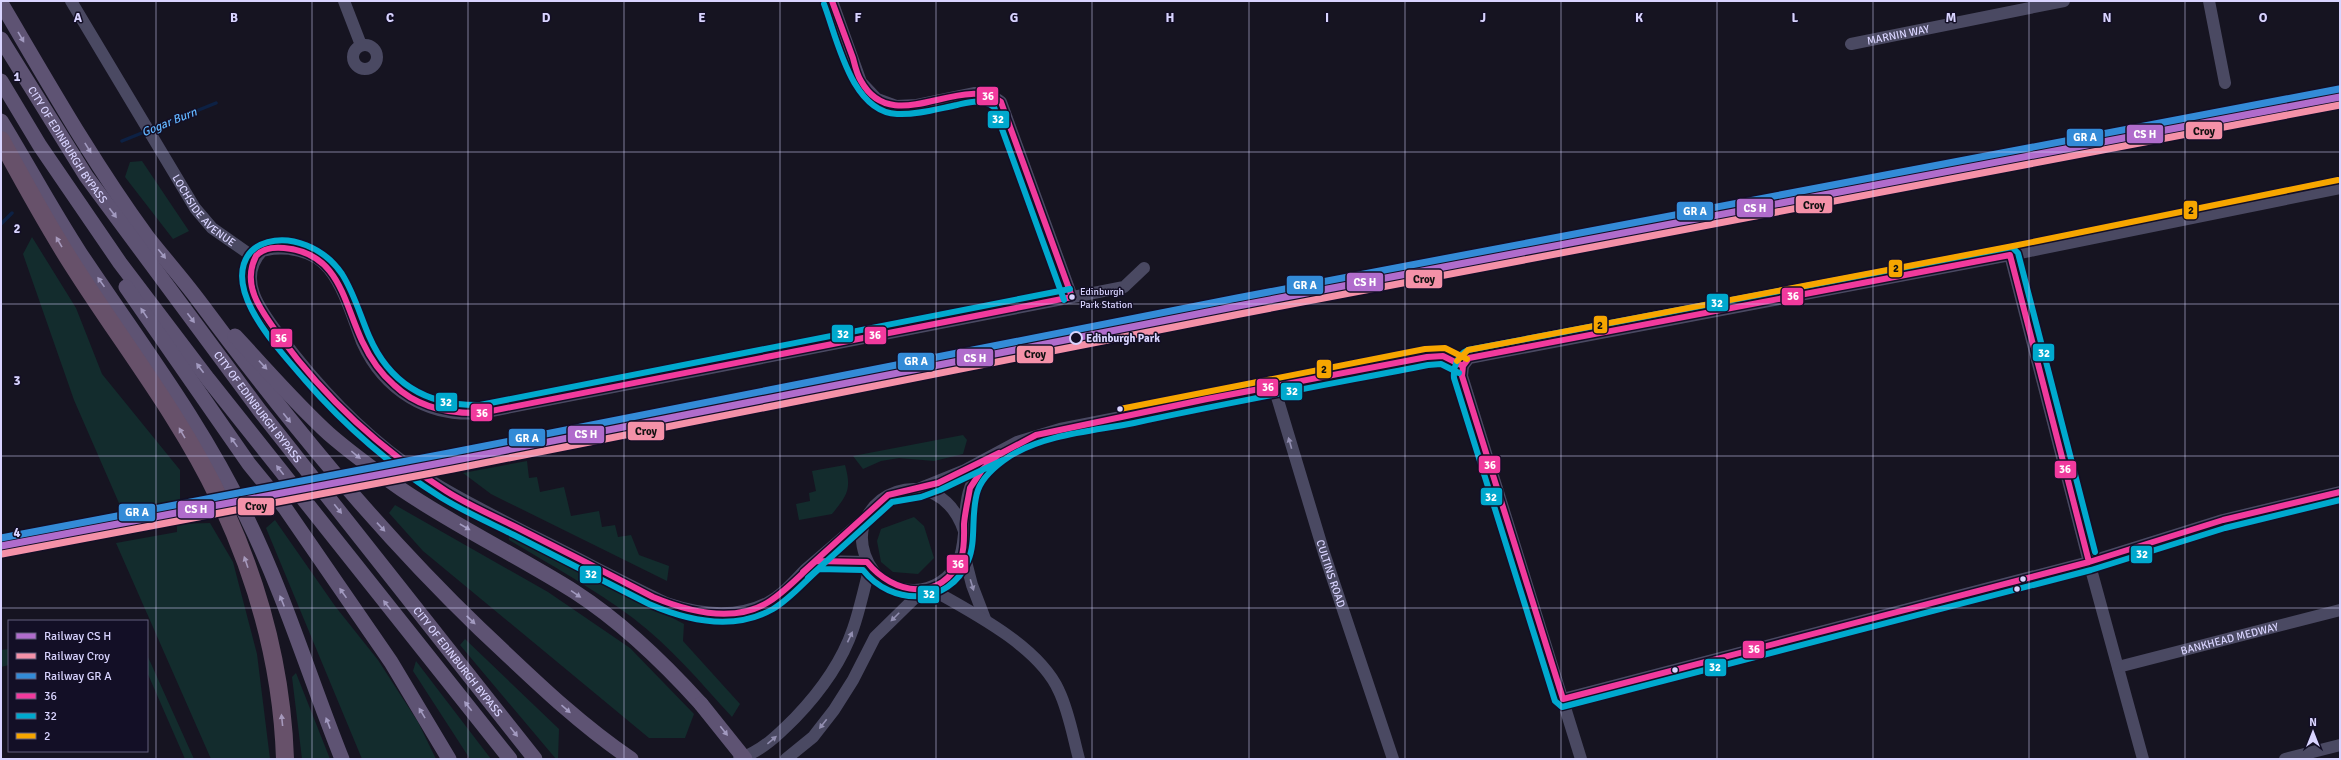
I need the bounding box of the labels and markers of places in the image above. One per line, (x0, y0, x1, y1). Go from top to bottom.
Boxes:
place label: Edinburgh Park Station (1080, 286, 1132, 311)
marker: Edinburgh Park Station (1067, 292, 1077, 302)
marker: Edinburgh Park (1069, 331, 1083, 345)
place label: Edinburgh Park (1086, 332, 1160, 345)
unlabelled marker (1115, 404, 1125, 414)
unlabelled marker (2018, 574, 2028, 584)
unlabelled marker (2012, 584, 2022, 594)
unlabelled marker (1670, 665, 1680, 675)

